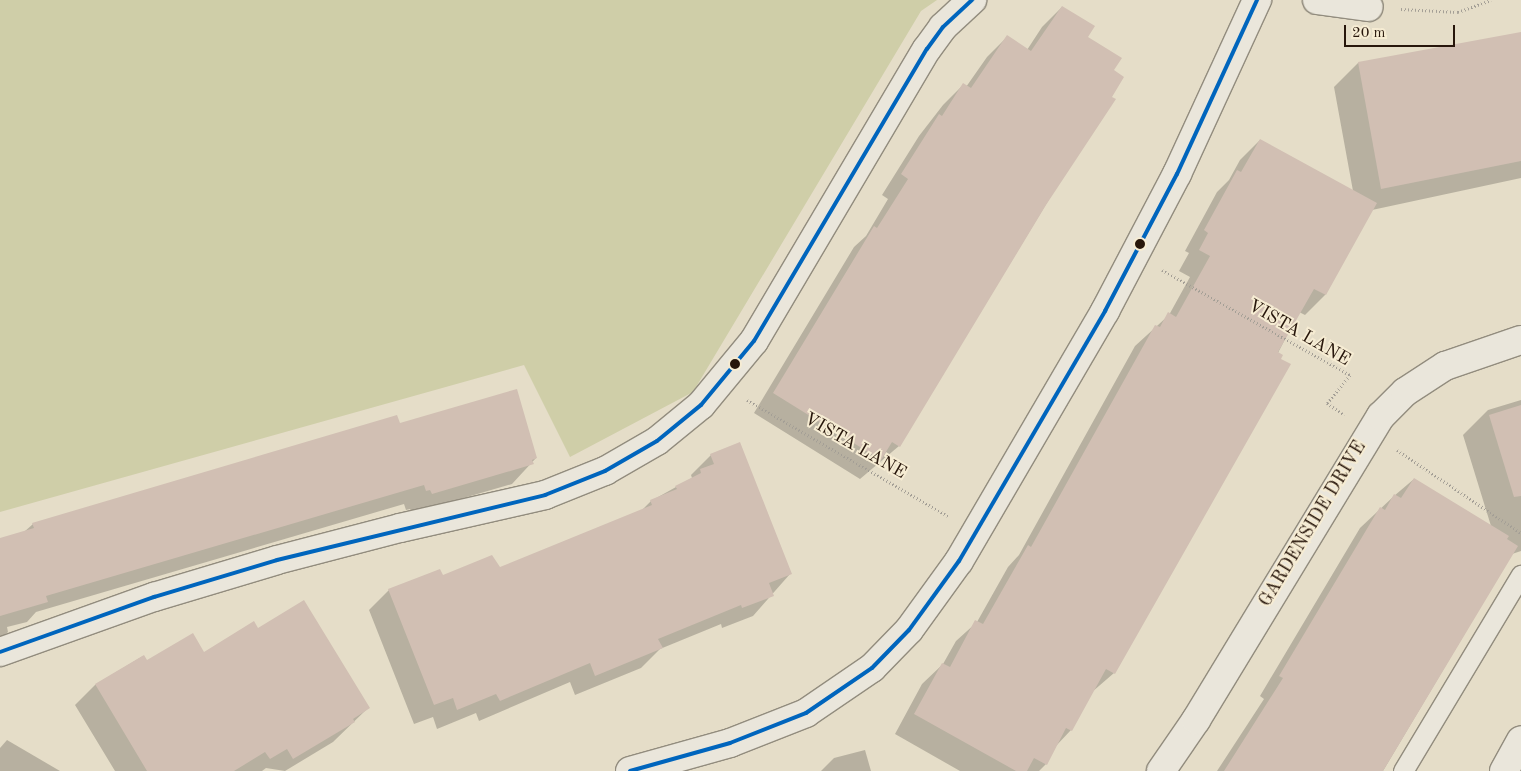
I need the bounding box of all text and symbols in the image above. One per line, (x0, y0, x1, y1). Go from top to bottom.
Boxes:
scale bar (1346, 15, 1457, 47)
text: 20 m (1352, 26, 1386, 41)
unlabelled marker (1135, 239, 1145, 249)
street label: VISTA LANE (1244, 295, 1354, 371)
unlabelled marker (730, 359, 740, 369)
street label: VISTA LANE (800, 408, 910, 484)
street label: GARDENSIDE DRIVE (1255, 437, 1371, 611)

